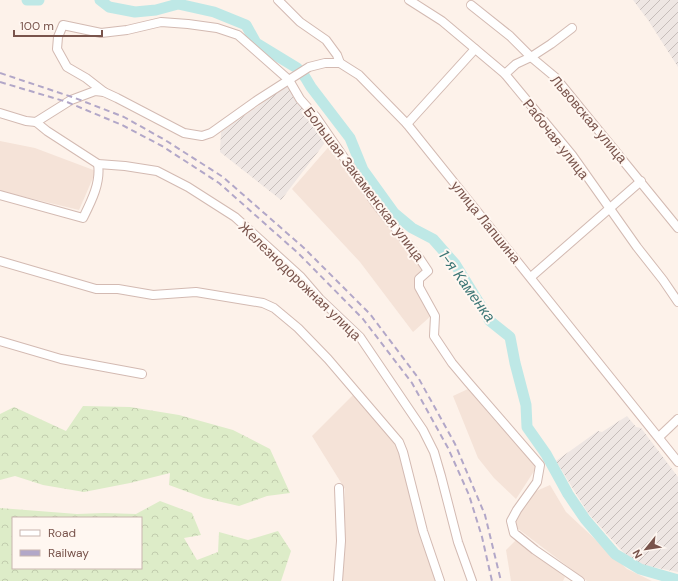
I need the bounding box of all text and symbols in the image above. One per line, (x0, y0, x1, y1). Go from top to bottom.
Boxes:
scale bar (14, 12, 102, 38)
text: 100 m (20, 18, 54, 34)
street label: Львовская улица (547, 71, 631, 167)
street label: Рабочая улица (519, 95, 593, 183)
street label: Большая Закаменская улица (300, 103, 428, 265)
street label: улица Лапшина (447, 177, 525, 267)
street label: Железнодорожная улица (235, 218, 365, 344)
water label: 1-я Каменка (434, 246, 500, 326)
legend (12, 517, 142, 569)
text: Road (48, 525, 76, 541)
north arrow (626, 529, 666, 569)
text: Railway (48, 545, 89, 561)
text: N (629, 547, 645, 561)

